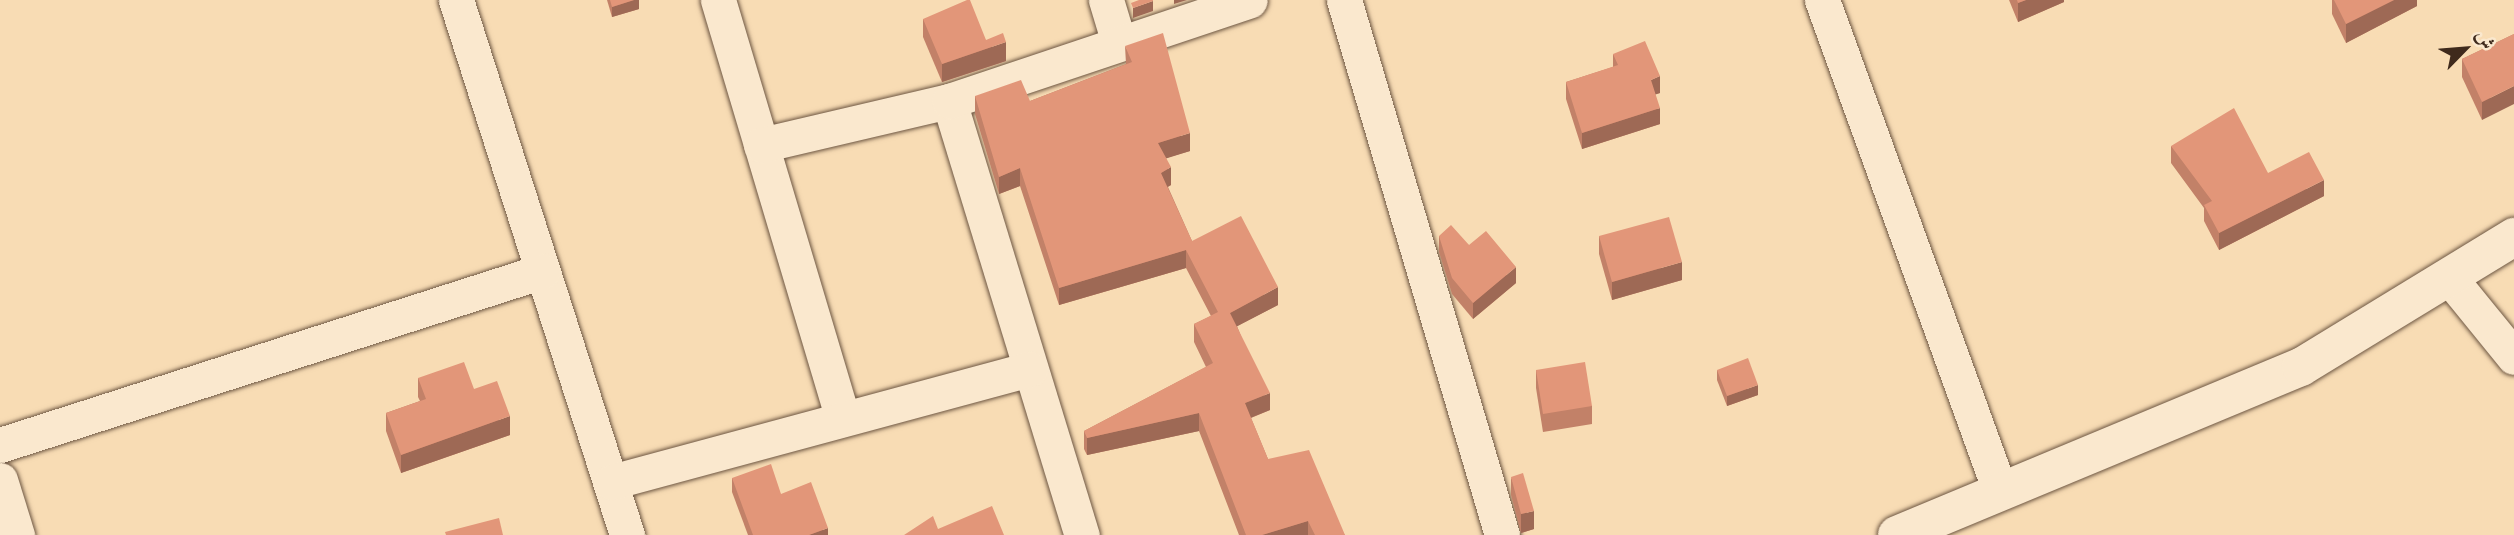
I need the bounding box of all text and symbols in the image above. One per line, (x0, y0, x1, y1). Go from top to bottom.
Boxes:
north arrow (2430, 14, 2500, 84)
text: ش (2470, 27, 2499, 53)

